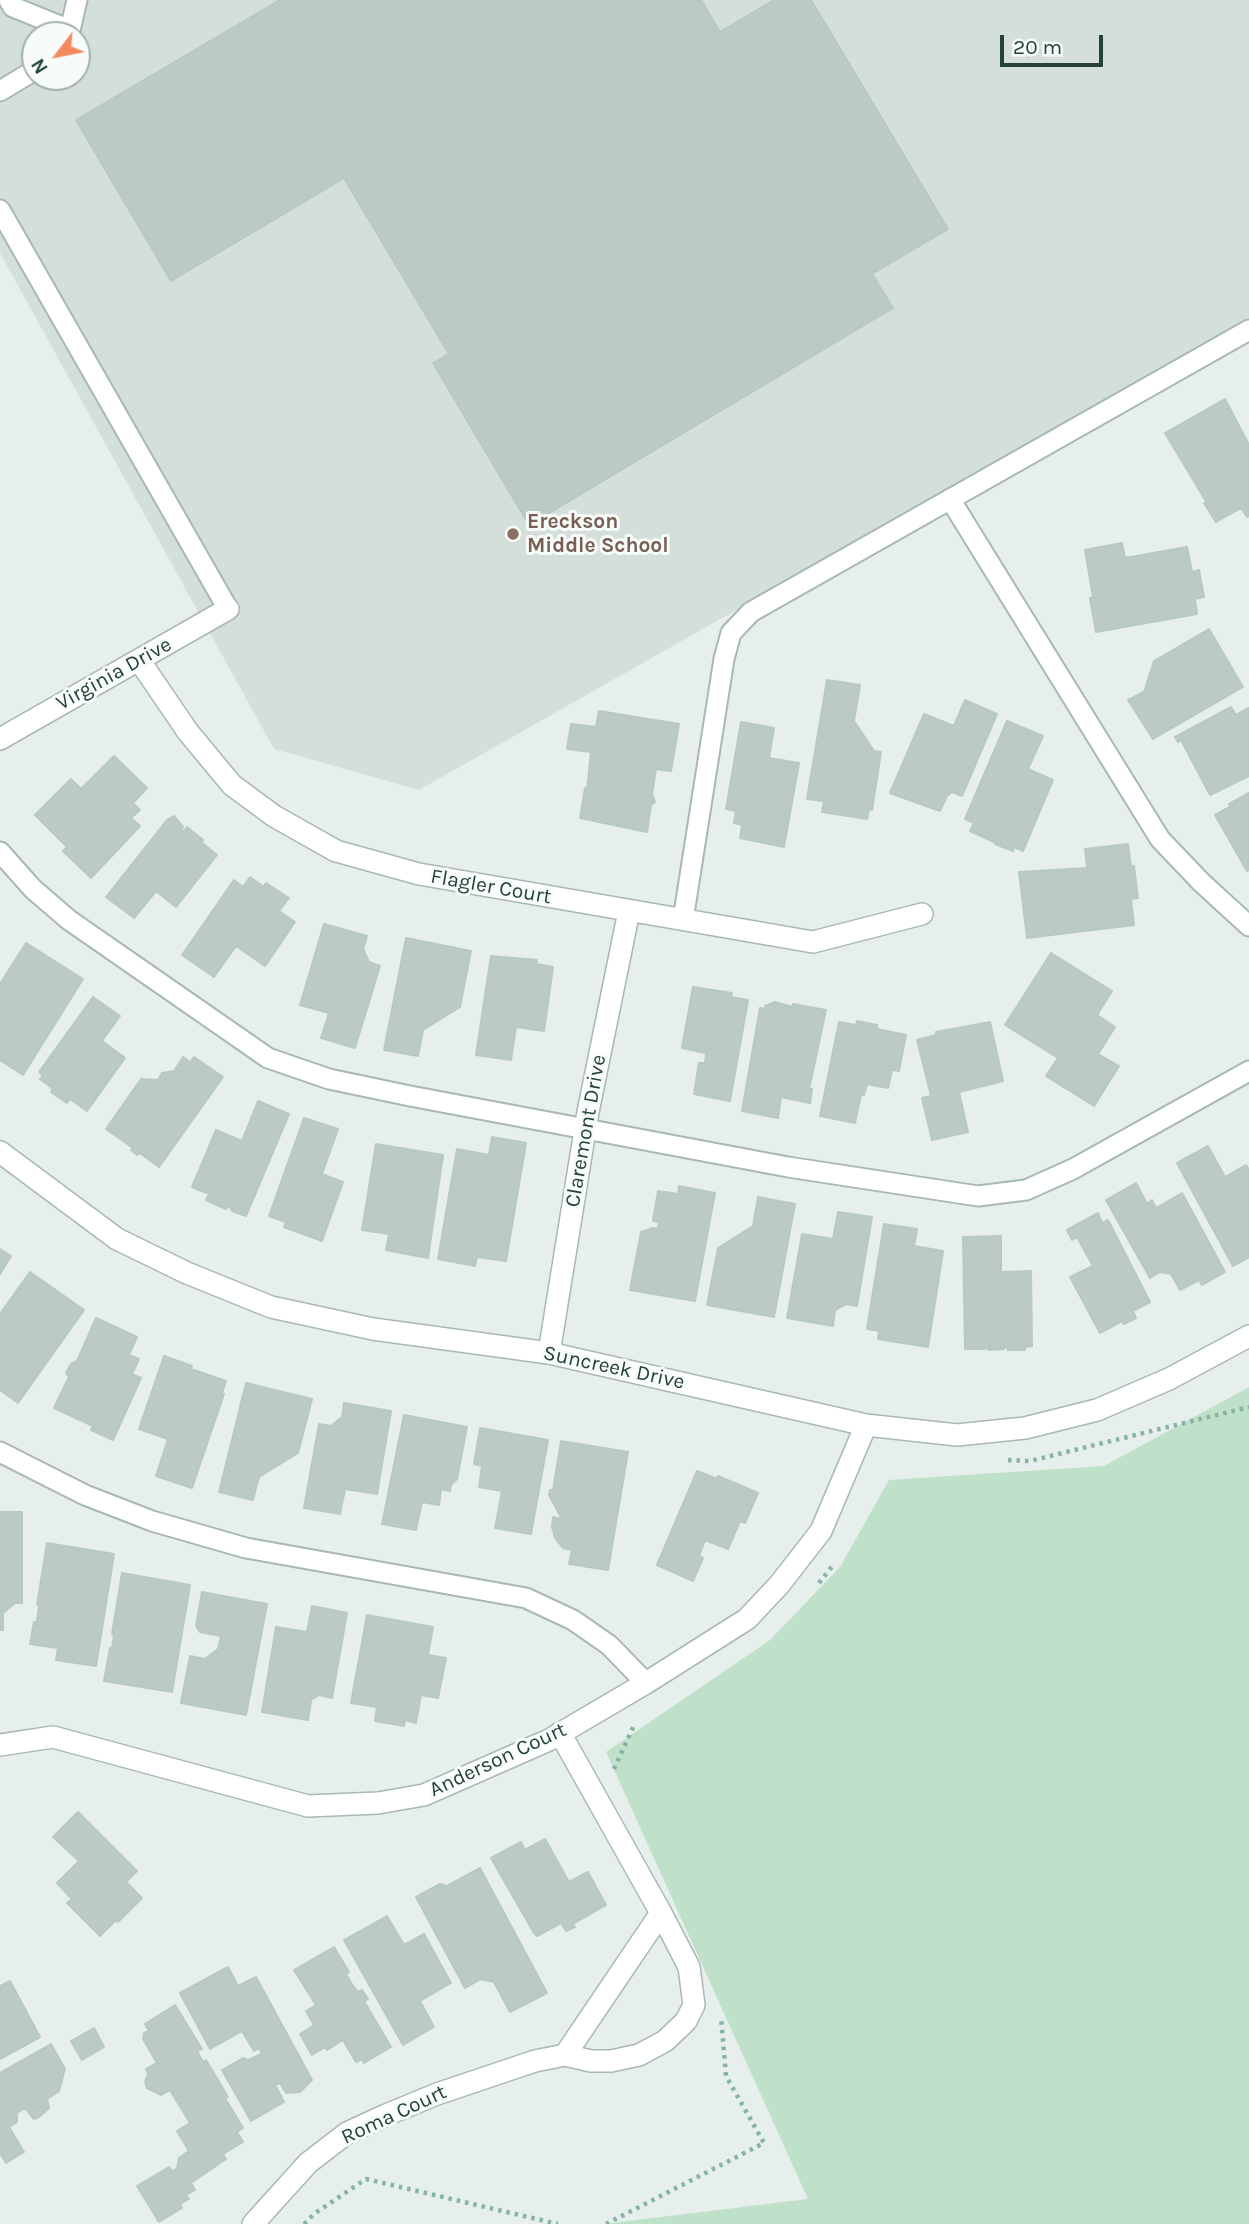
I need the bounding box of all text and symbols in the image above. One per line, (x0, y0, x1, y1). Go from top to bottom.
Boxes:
north arrow (21, 21, 91, 91)
scale bar (1004, 21, 1107, 65)
text: 20 m (1013, 35, 1062, 59)
text: N (27, 54, 53, 78)
place label: Ereckson Middle School (527, 509, 669, 559)
marker: Ereckson Middle School (505, 526, 521, 542)
street label: Virginia Drive (52, 632, 176, 716)
street label: Flagler Court (429, 864, 553, 910)
street label: Claremont Drive (560, 1053, 612, 1209)
street label: Suncreek Drive (541, 1341, 687, 1395)
street label: Anderson Court (425, 1717, 571, 1803)
street label: Roma Court (337, 2080, 451, 2150)

